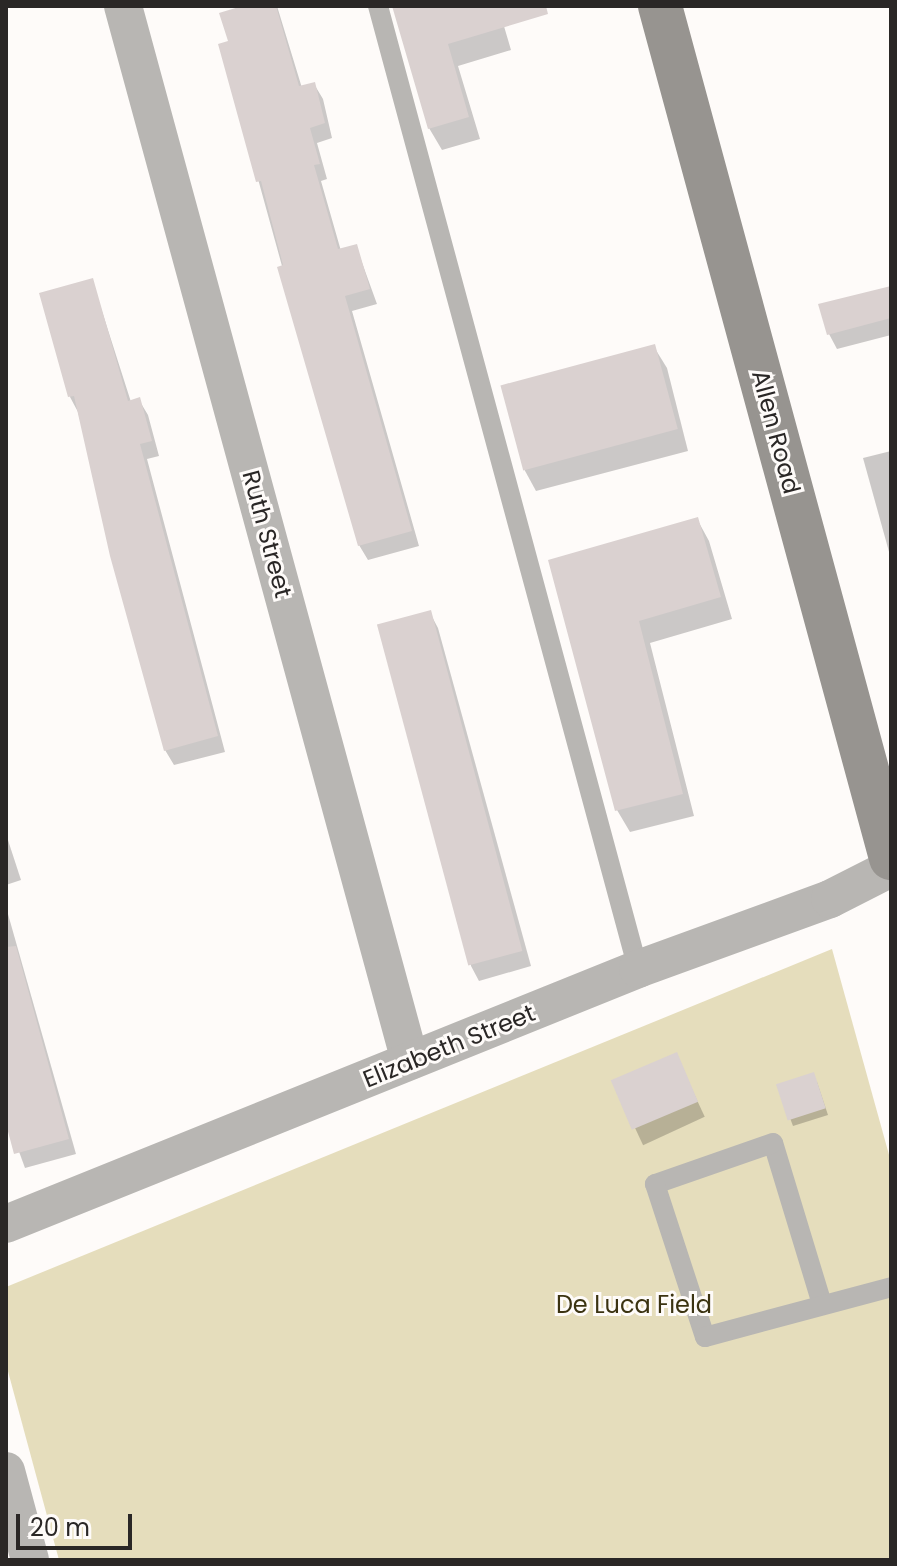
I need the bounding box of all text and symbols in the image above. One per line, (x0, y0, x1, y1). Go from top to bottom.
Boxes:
street label: Allen Road (746, 367, 806, 497)
street label: Ruth Street (236, 467, 298, 601)
street label: Elizabeth Street (359, 998, 539, 1094)
park label: De Luca Field (556, 1291, 712, 1319)
scale bar (20, 1498, 136, 1548)
text: 20 m (30, 1511, 90, 1544)

